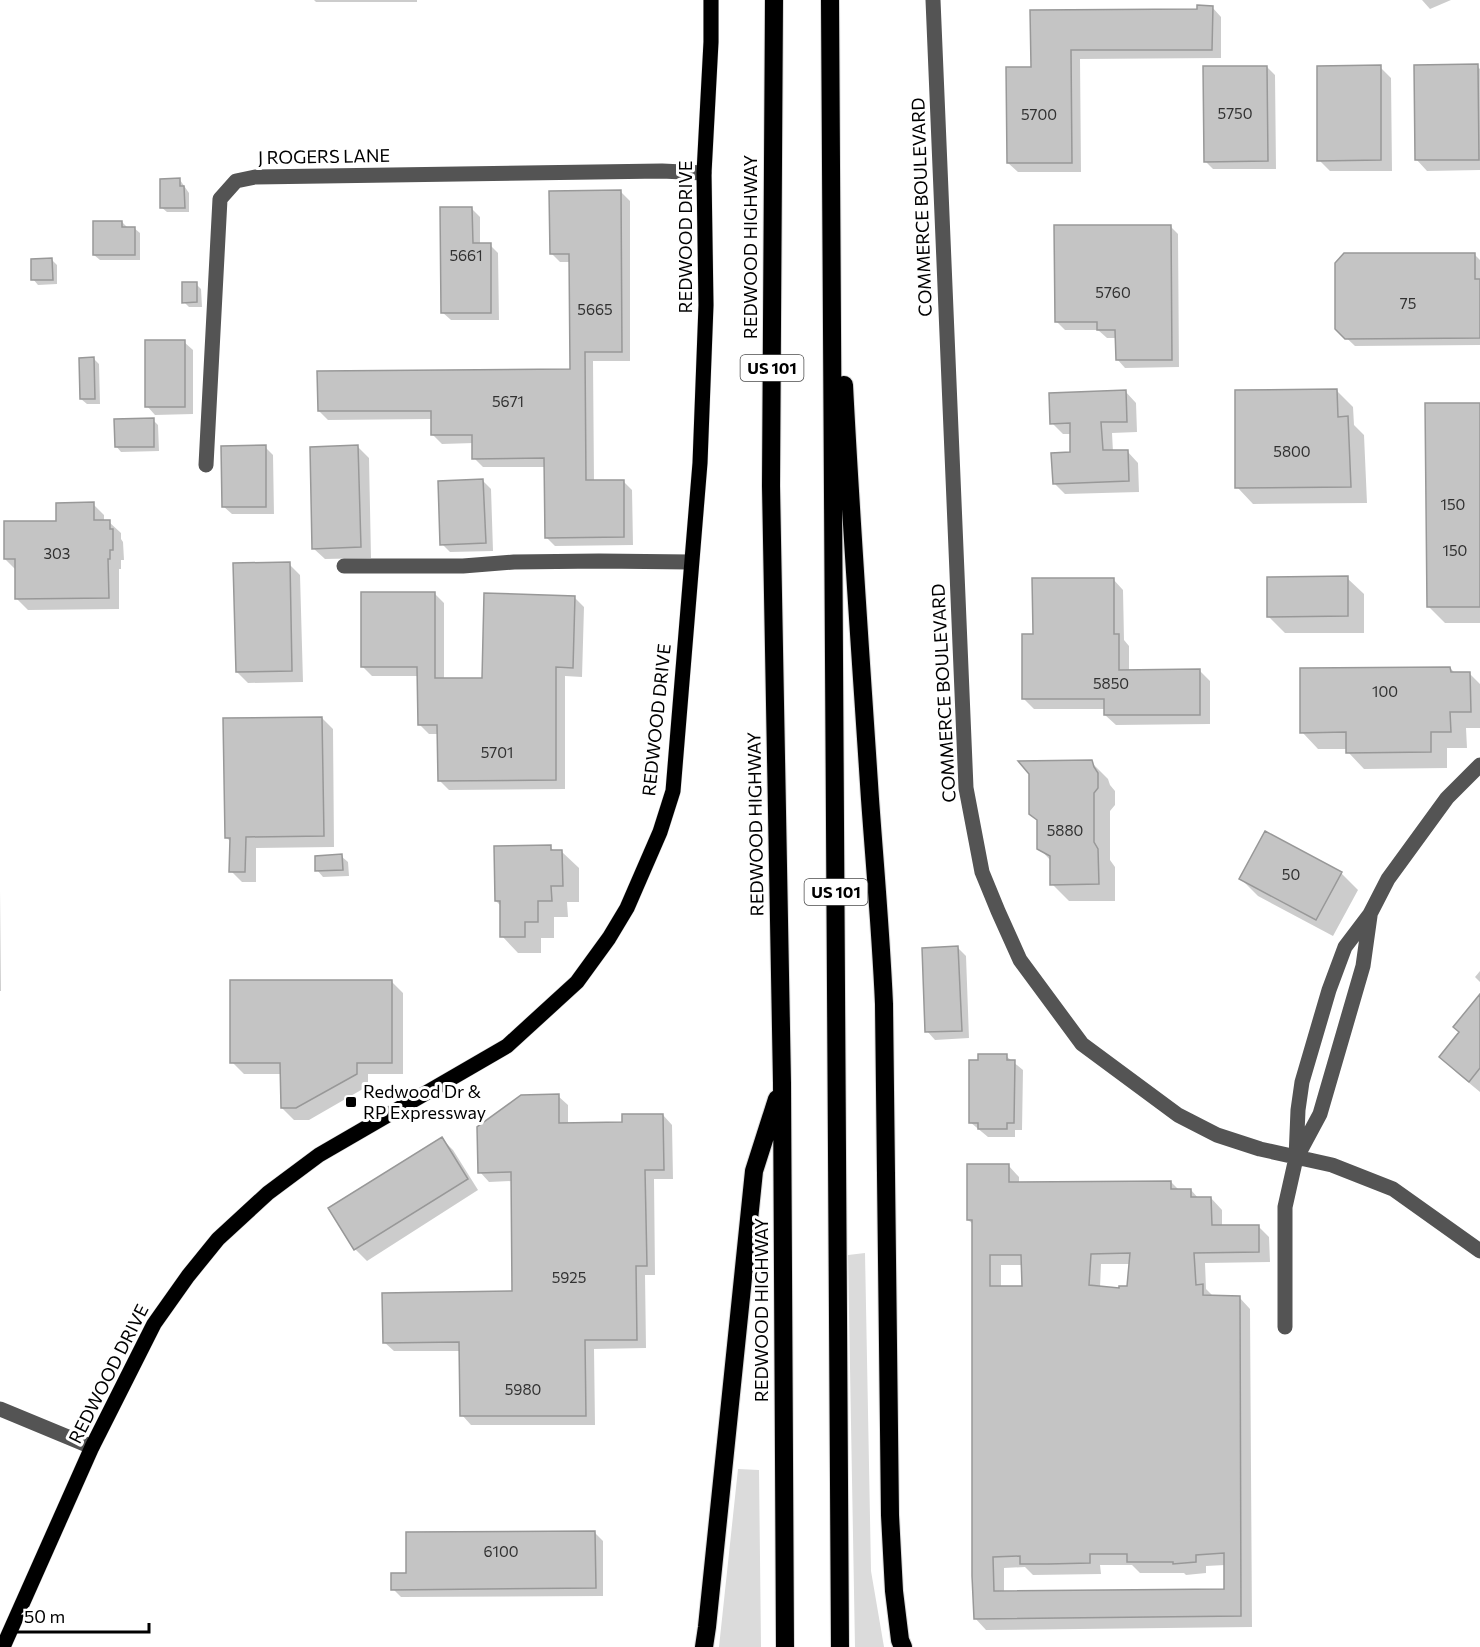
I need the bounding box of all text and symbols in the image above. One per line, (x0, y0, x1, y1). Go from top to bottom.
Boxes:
street label: COMMERCE BOULEVARD (906, 97, 936, 317)
house number: 5750 (1218, 104, 1252, 122)
house number: 5700 (1021, 105, 1057, 123)
street label: J ROGERS LANE (258, 144, 390, 168)
street label: REDWOOD HIGHWAY (739, 154, 761, 339)
street label: REDWOOD DRIVE (674, 160, 696, 314)
house number: 5661 (449, 246, 483, 264)
house number: 5760 (1095, 283, 1131, 301)
house number: 75 (1400, 294, 1416, 312)
house number: 5665 (577, 300, 613, 318)
road number: US 101 (740, 355, 804, 381)
house number: 5671 (492, 392, 524, 410)
house number: 5800 (1273, 442, 1311, 460)
house number: 150 (1441, 495, 1465, 513)
house number: 150 (1443, 541, 1467, 559)
house number: 303 (44, 544, 70, 562)
street label: COMMERCE BOULEVARD (926, 583, 960, 803)
street label: REDWOOD DRIVE (637, 643, 675, 797)
house number: 5850 (1093, 674, 1129, 692)
house number: 100 (1372, 682, 1398, 700)
street label: REDWOOD HIGHWAY (742, 731, 768, 916)
house number: 5701 (481, 743, 513, 761)
house number: 5880 (1047, 821, 1083, 839)
house number: 50 (1282, 865, 1300, 883)
road number: US 101 (804, 879, 868, 905)
place label: Redwood Dr & RP Expressway (363, 1080, 486, 1123)
marker: Redwood Dr & RP Expressway (344, 1095, 358, 1109)
street label: REDWOOD HIGHWAY (750, 1217, 772, 1402)
house number: 5925 (552, 1268, 586, 1286)
street label: REDWOOD DRIVE (64, 1300, 153, 1447)
house number: 5980 (505, 1380, 541, 1398)
house number: 6100 (483, 1542, 519, 1560)
scale bar (15, 1596, 148, 1634)
text: 50 m (24, 1605, 65, 1627)

